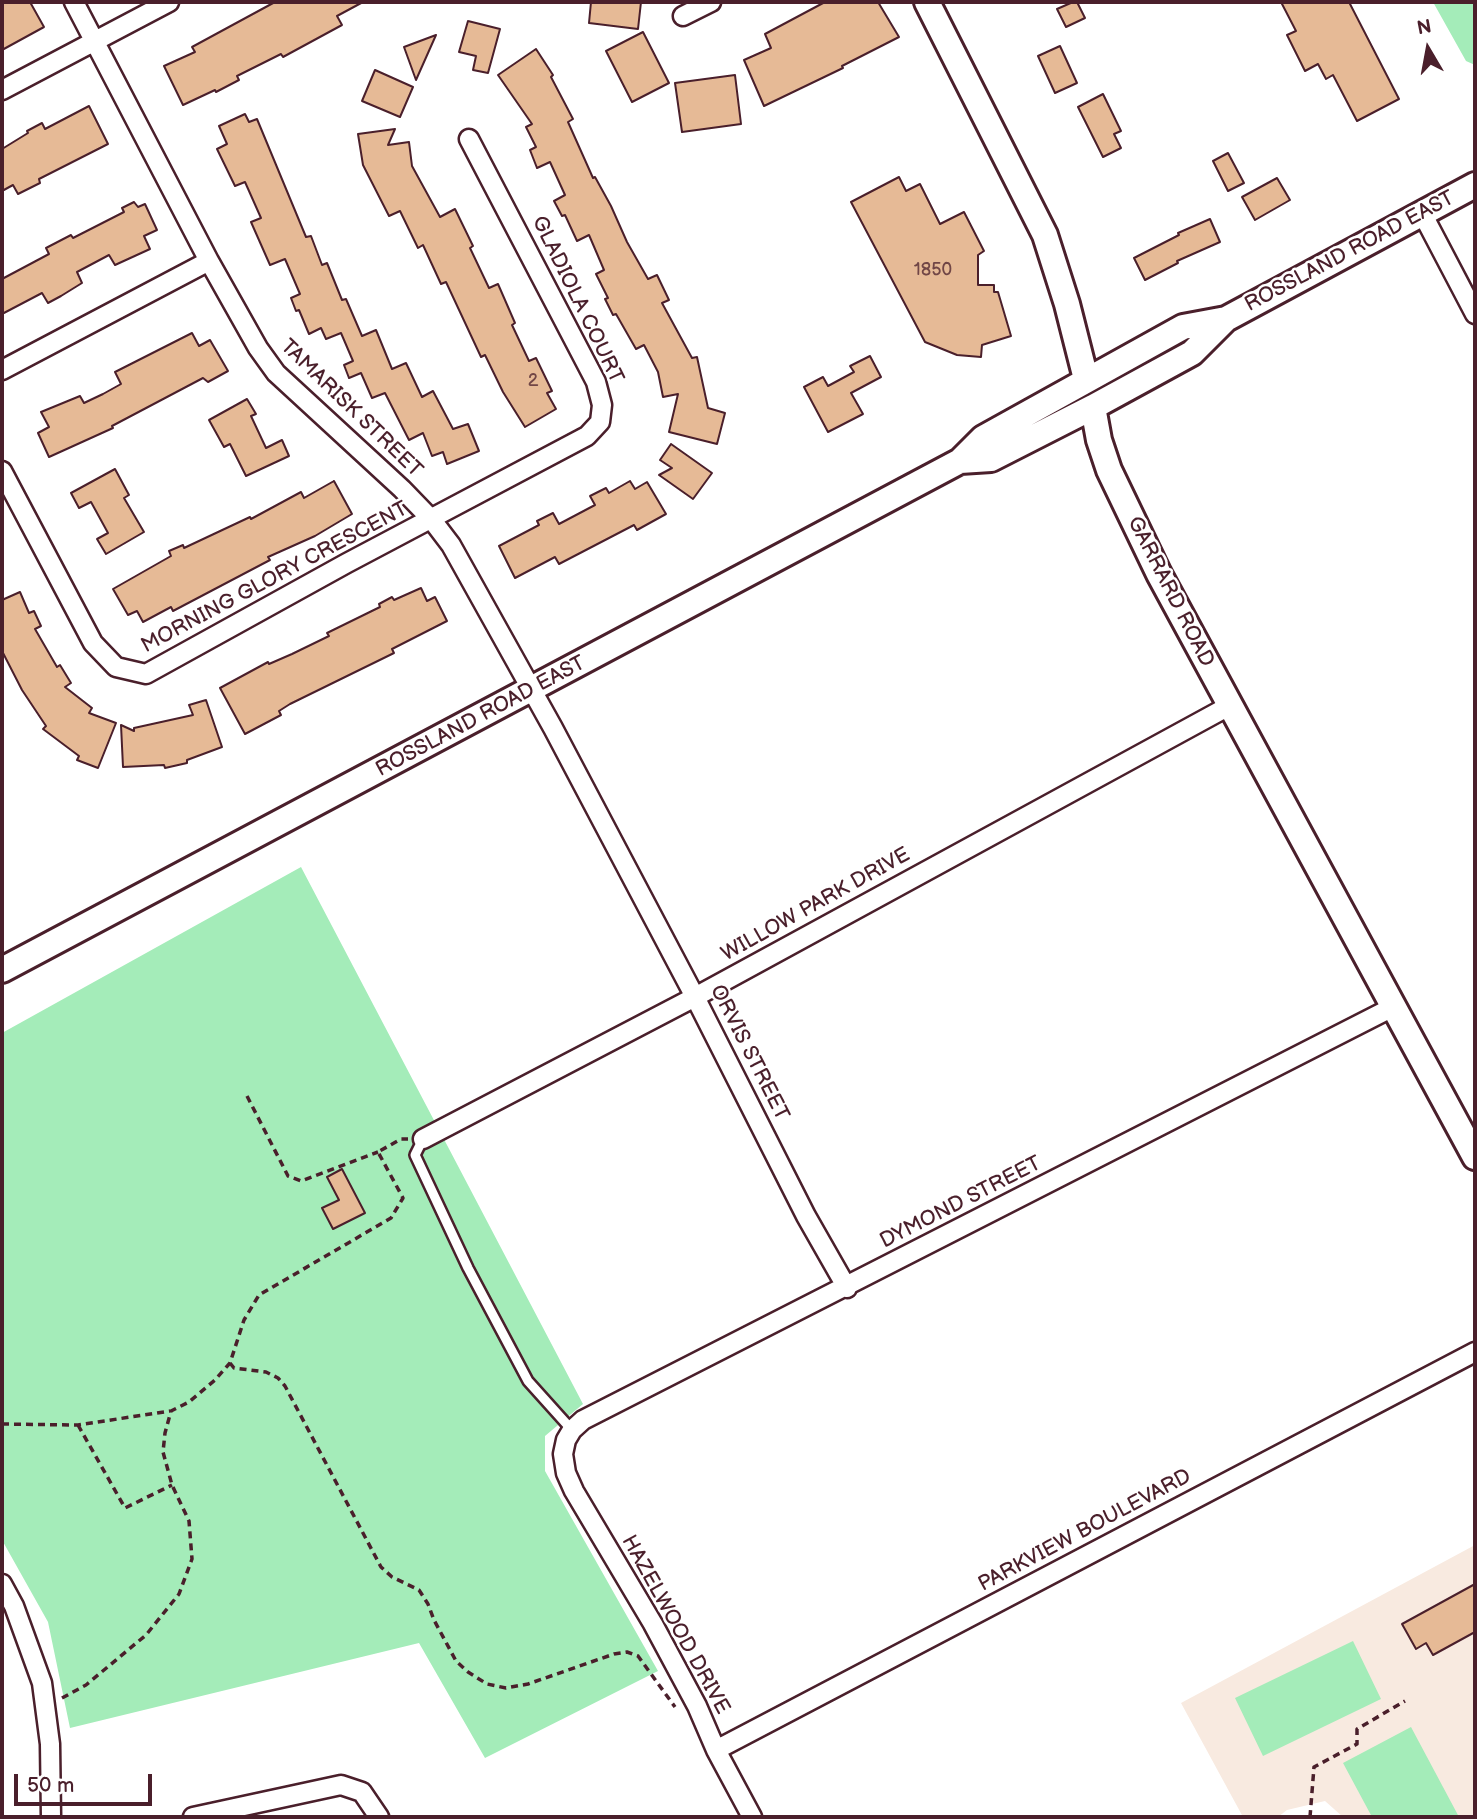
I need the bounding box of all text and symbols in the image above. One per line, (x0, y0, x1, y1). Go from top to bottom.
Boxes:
north arrow (1393, 14, 1463, 84)
text: N (1415, 15, 1433, 40)
street label: ROSSLAND ROAD EAST (1241, 186, 1459, 318)
street label: GLADIOLA COURT (526, 212, 628, 388)
house number: 1850 (914, 259, 952, 281)
street label: TAMARISK STREET (275, 335, 427, 483)
house number: 2 (528, 370, 538, 392)
street label: MORNING GLORY CRESCENT (137, 497, 413, 659)
street label: GARRARD ROAD (1121, 513, 1219, 671)
street label: ROSSLAND ROAD EAST (372, 651, 590, 783)
street label: WILLOW PARK DRIVE (717, 843, 915, 967)
street label: ORVIS STREET (704, 981, 794, 1125)
street label: DYMOND STREET (876, 1151, 1046, 1255)
street label: PARKVIEW BOULEVARD (974, 1464, 1196, 1598)
street label: HAZELWOOD DRIVE (615, 1531, 735, 1719)
scale bar (18, 1759, 156, 1803)
text: 50 m (27, 1773, 74, 1798)

